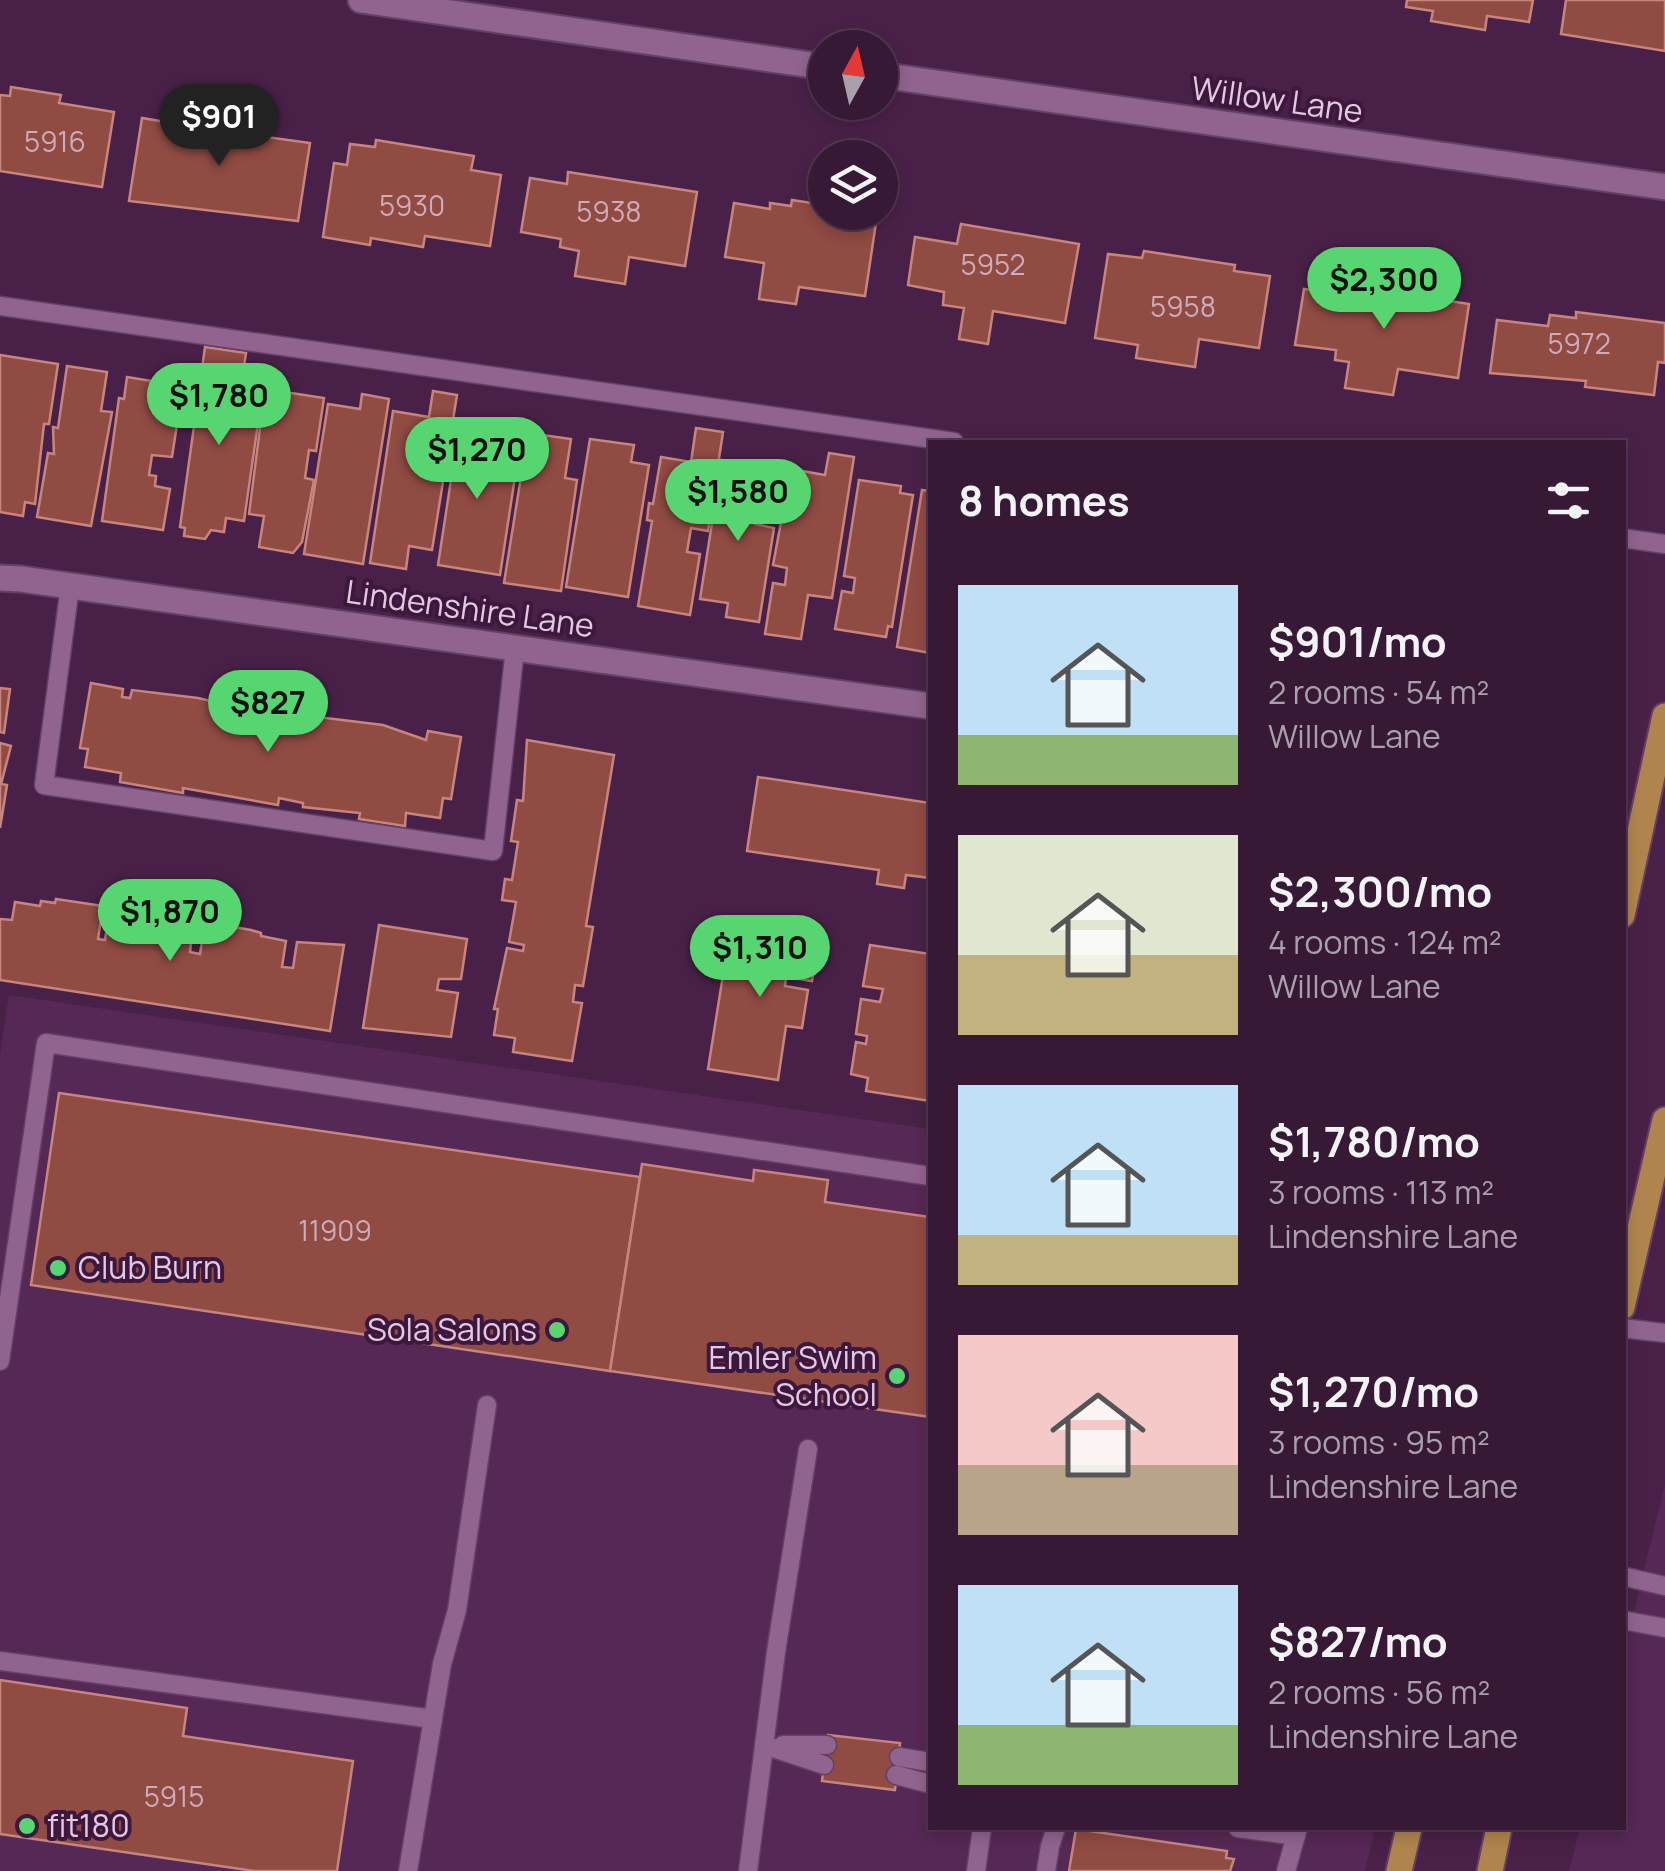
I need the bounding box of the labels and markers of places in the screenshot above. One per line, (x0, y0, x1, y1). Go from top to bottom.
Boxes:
pin: $901 (160, 84, 278, 169)
pin: $2,300 (1303, 247, 1465, 332)
pin: $1,780 (138, 363, 300, 448)
pin: $1,270 (396, 417, 558, 502)
pin: $1,580 (657, 459, 819, 544)
pin: $827 (209, 670, 327, 755)
pin: $1,870 (89, 879, 251, 964)
pin: $1,310 (679, 915, 841, 1000)
place label: Club Burn (78, 1245, 222, 1289)
marker: Club Burn (47, 1257, 69, 1279)
place label: Sola Salons (367, 1307, 537, 1351)
marker: Sola Salons (546, 1319, 568, 1341)
place label: Emler Swim School (709, 1335, 877, 1416)
marker: Emler Swim School (886, 1365, 908, 1387)
place label: fit180 (47, 1803, 130, 1847)
marker: fit180 (16, 1815, 38, 1837)

